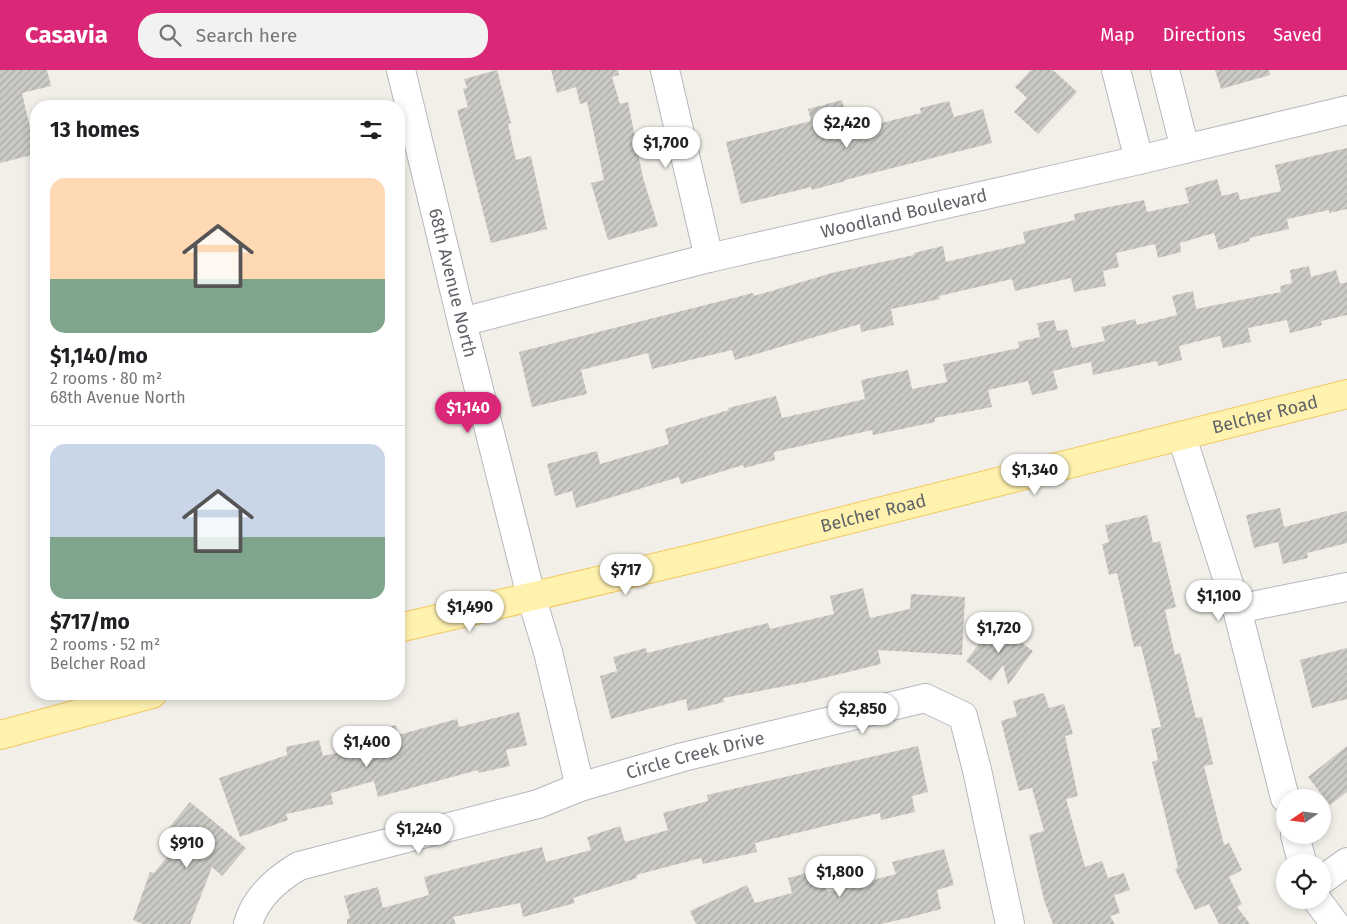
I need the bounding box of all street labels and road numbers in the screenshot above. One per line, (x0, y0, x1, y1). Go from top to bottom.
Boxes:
street label: Woodland Boulevard (819, 184, 989, 243)
street label: 68th Avenue North (424, 206, 481, 360)
street label: Belcher Road (1210, 391, 1320, 439)
street label: Belcher Road (818, 489, 928, 537)
street label: Circle Creek Drive (624, 727, 767, 784)

